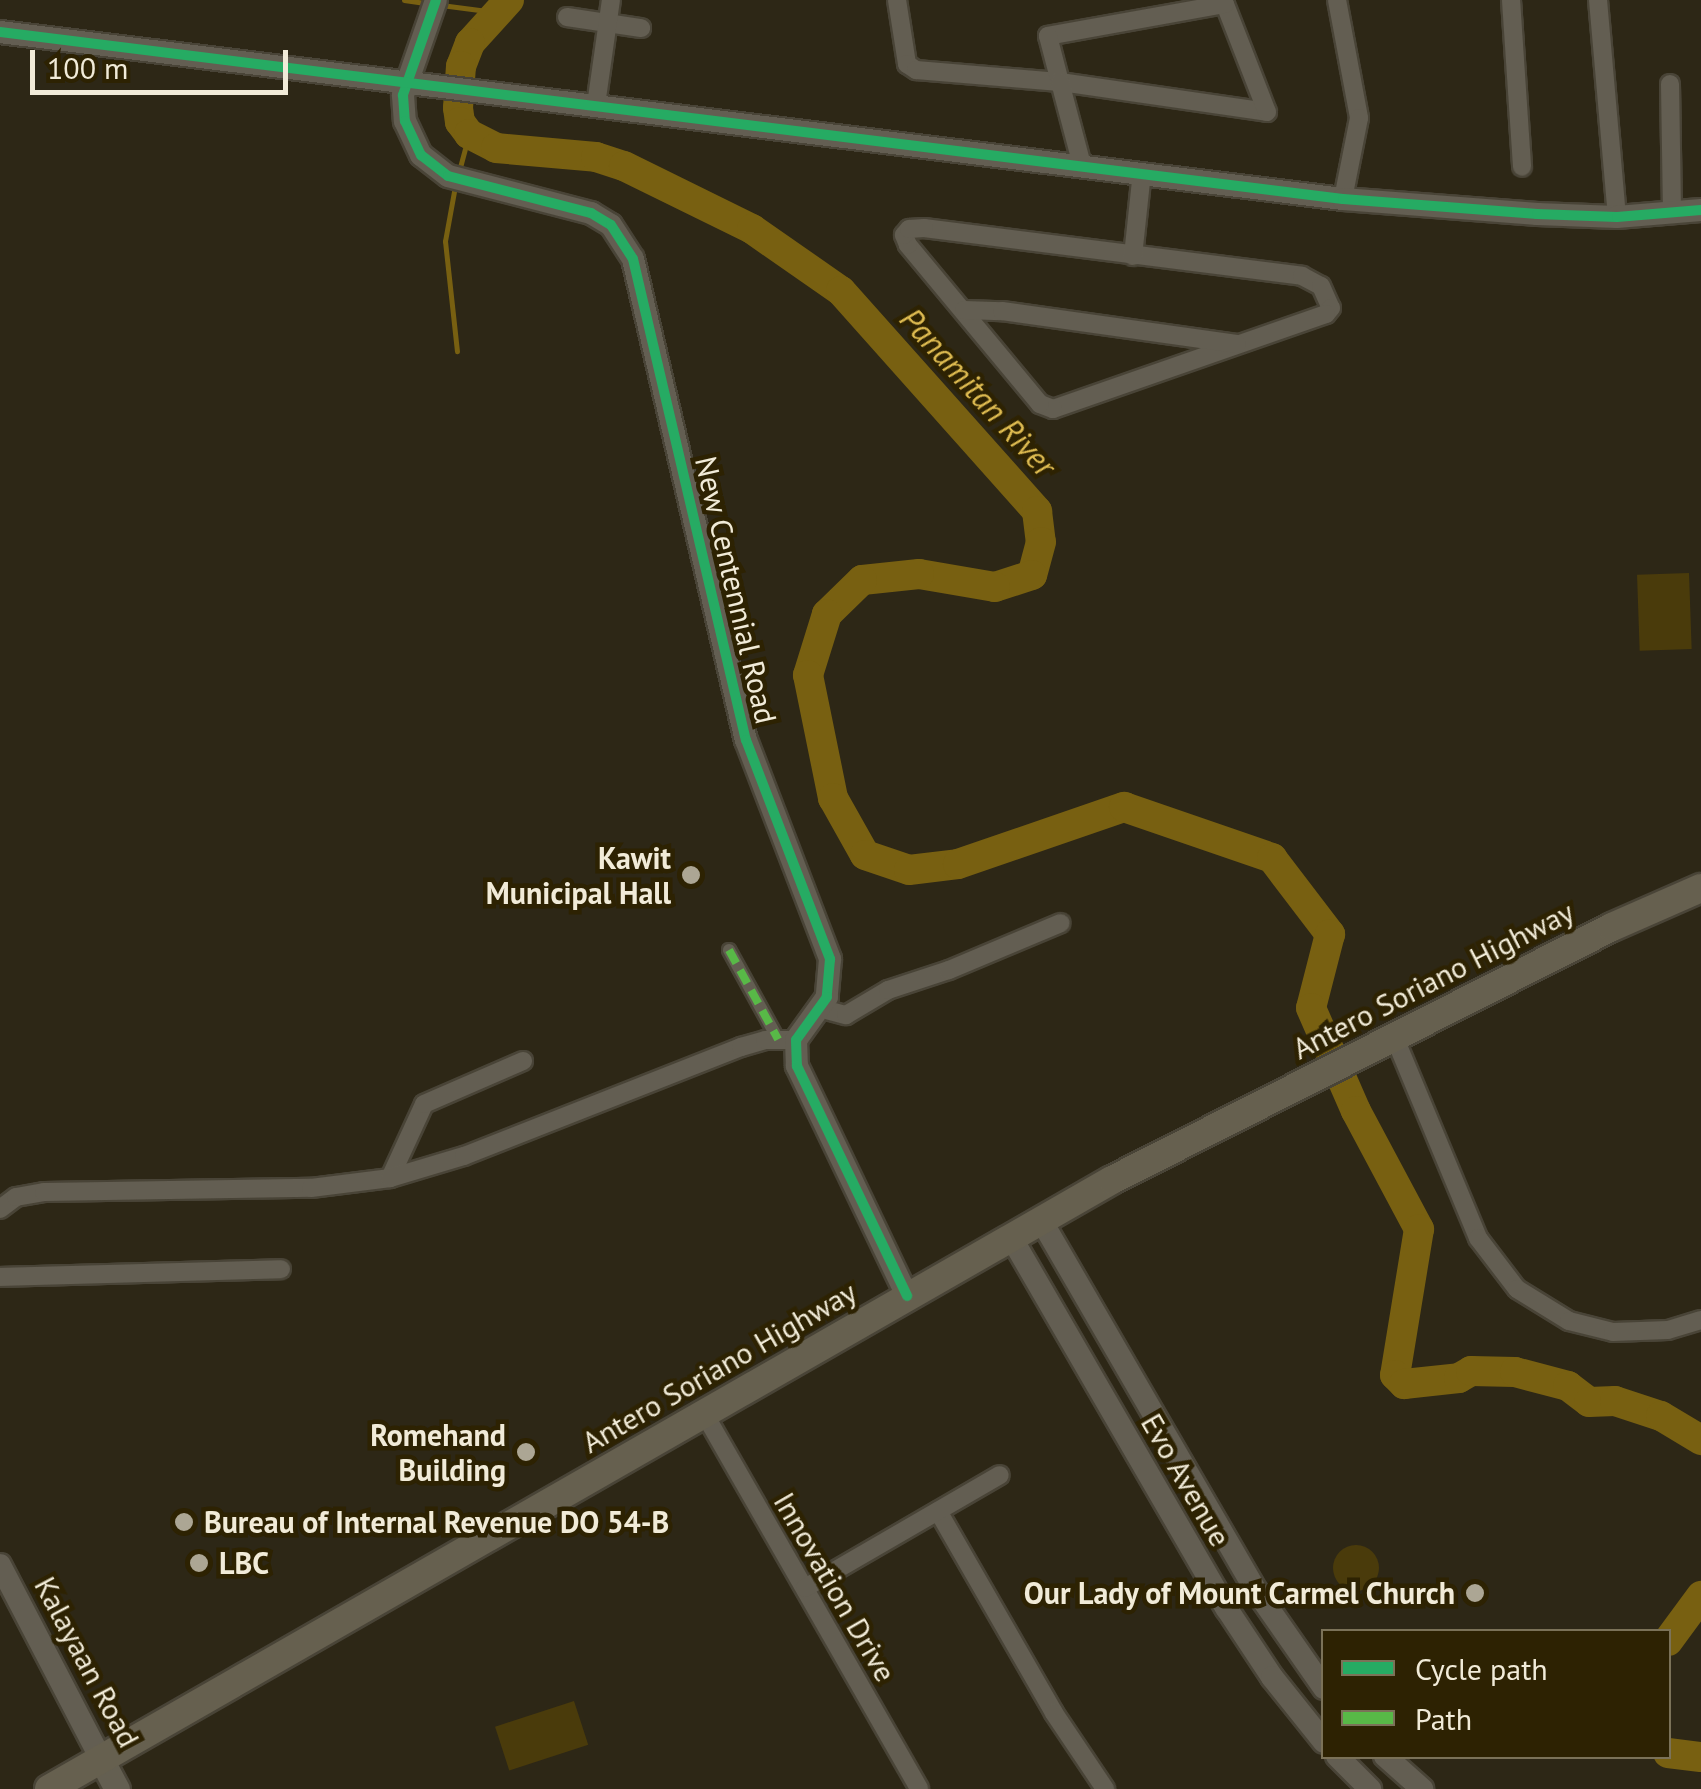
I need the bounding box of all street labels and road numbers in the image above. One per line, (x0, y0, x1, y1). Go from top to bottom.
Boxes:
street label: New Centennial Road (688, 452, 784, 728)
street label: Antero Soriano Highway (1286, 893, 1580, 1067)
street label: Antero Soriano Highway (576, 1274, 862, 1460)
street label: Evo Avenue (1133, 1407, 1239, 1553)
street label: Innovation Drive (766, 1486, 904, 1688)
street label: Kalayaan Road (27, 1571, 147, 1753)

